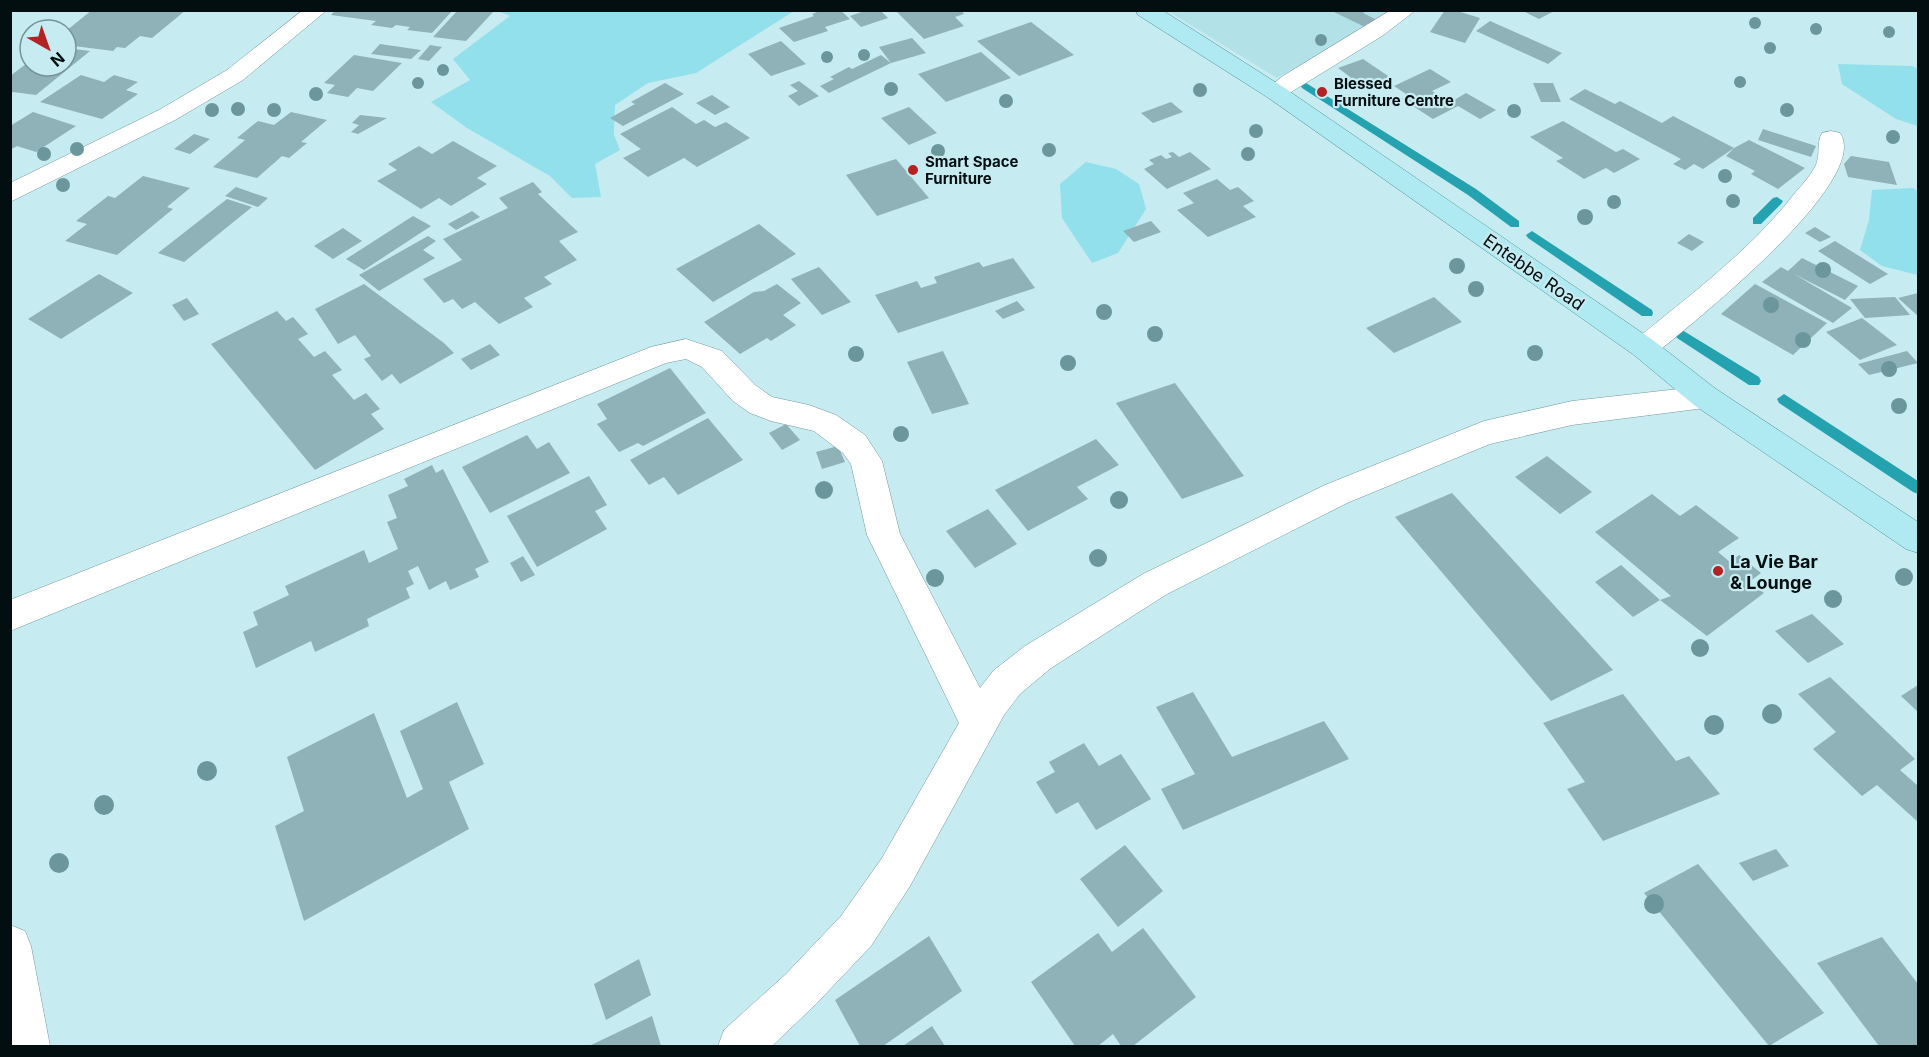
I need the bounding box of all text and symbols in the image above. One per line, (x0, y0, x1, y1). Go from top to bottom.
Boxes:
north arrow (18, 18, 78, 78)
text: N (47, 48, 69, 71)
place label: Blessed Furniture Centre (1334, 74, 1454, 110)
marker: Blessed Furniture Centre (1315, 85, 1329, 99)
place label: Smart Space Furniture (925, 152, 1019, 188)
marker: Smart Space Furniture (906, 163, 920, 177)
street label: Entebbe Road (1479, 229, 1589, 315)
place label: La Vie Bar & Lounge (1730, 551, 1818, 593)
marker: La Vie Bar & Lounge (1711, 564, 1725, 578)

